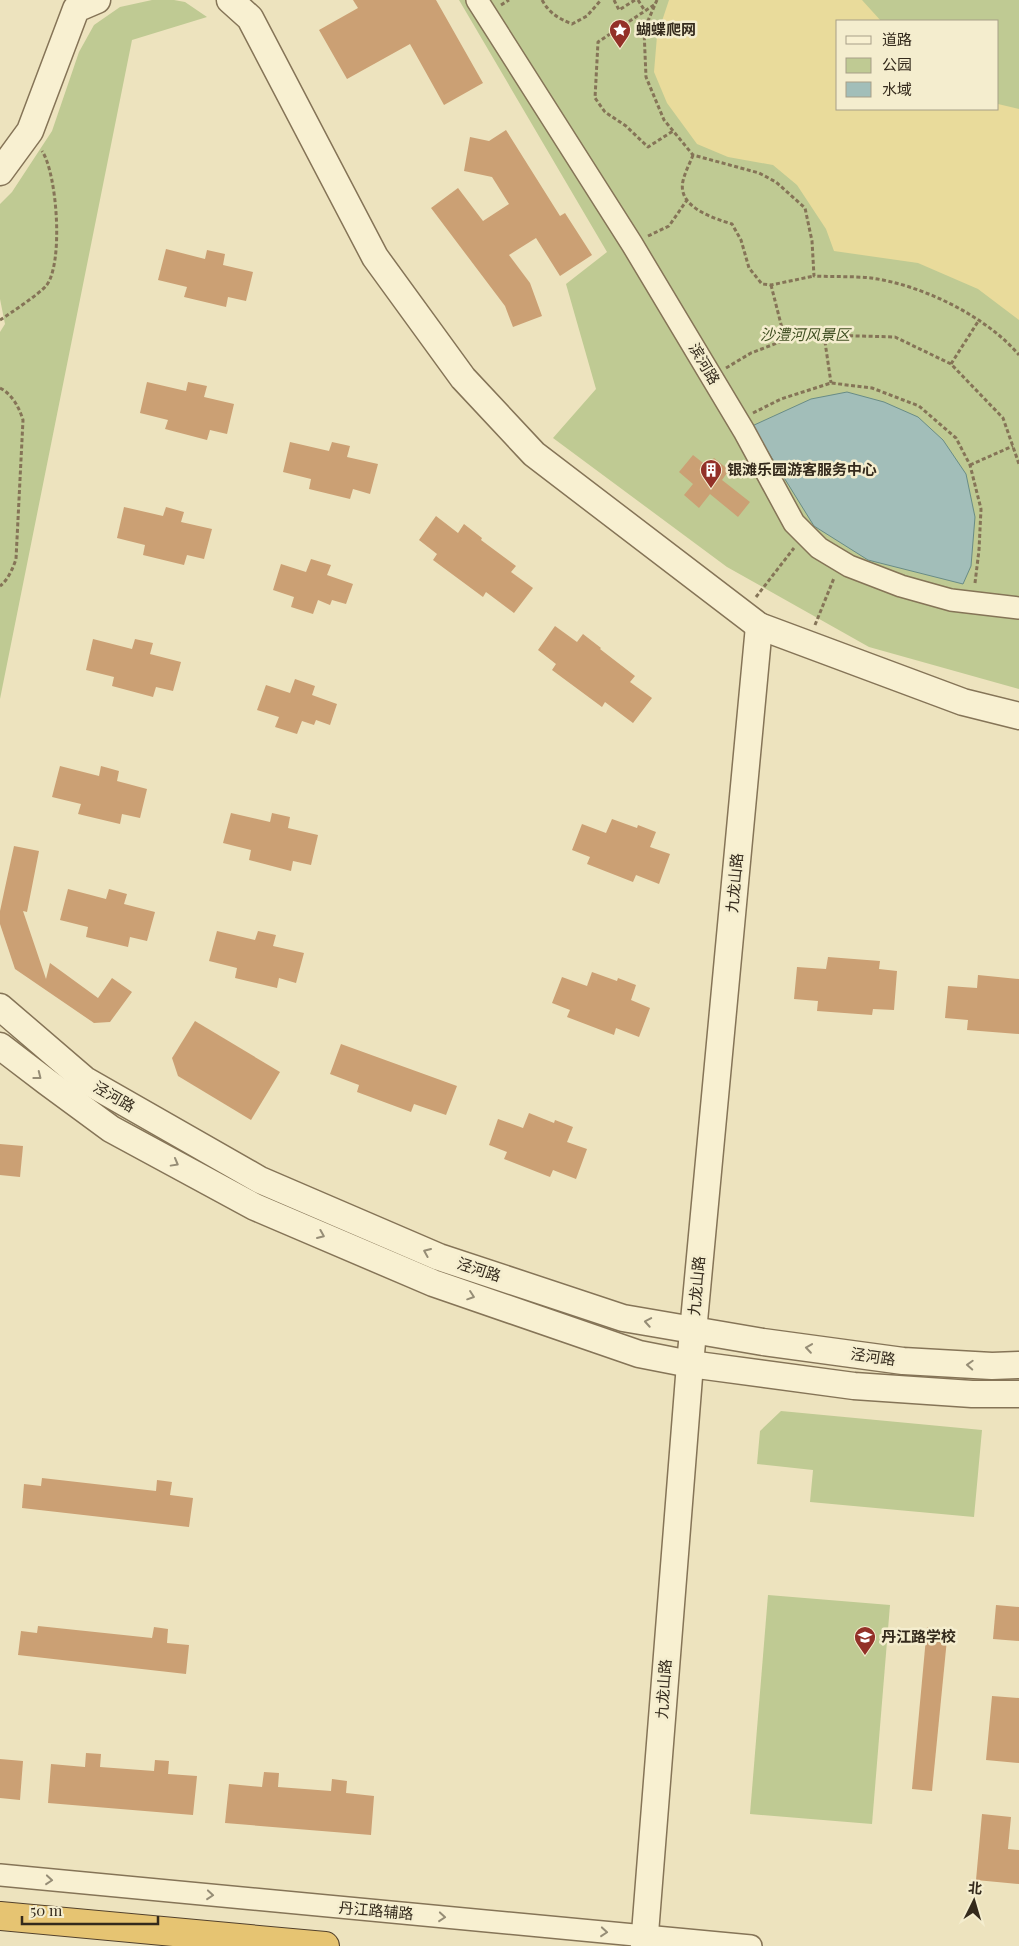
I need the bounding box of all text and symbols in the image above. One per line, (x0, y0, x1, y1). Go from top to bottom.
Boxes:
place icon: 蝴蝶爬网 (608, 18, 632, 49)
place label: 蝴蝶爬网 (636, 19, 696, 39)
legend (836, 20, 999, 110)
text: 道路 (882, 29, 912, 49)
text: 公园 (882, 54, 912, 74)
text: 水域 (882, 79, 912, 99)
park label: 沙澧河风景区 (760, 324, 852, 344)
street label: 滨河路 (685, 339, 725, 388)
building icon: 银滩乐园游客服务中心 (699, 458, 723, 489)
place label: 银滩乐园游客服务中心 (727, 459, 877, 479)
street label: 九龙山路 (721, 852, 747, 914)
one-way arrow (32, 1070, 41, 1078)
street label: 泾河路 (90, 1076, 139, 1116)
one-way arrow (170, 1157, 179, 1167)
one-way arrow (316, 1229, 324, 1239)
one-way arrow (423, 1247, 432, 1258)
street label: 泾河路 (455, 1253, 504, 1286)
street label: 九龙山路 (683, 1255, 709, 1317)
one-way arrow (466, 1290, 475, 1300)
one-way arrow (644, 1317, 653, 1327)
one-way arrow (804, 1343, 812, 1354)
street label: 泾河路 (849, 1343, 897, 1369)
one-way arrow (966, 1360, 974, 1371)
school or university icon: 丹江路学校 (853, 1625, 877, 1656)
place label: 丹江路学校 (881, 1626, 956, 1646)
street label: 九龙山路 (651, 1658, 675, 1720)
one-way arrow (45, 1874, 53, 1885)
north arrow (949, 1876, 999, 1926)
text: 北 (967, 1877, 983, 1898)
one-way arrow (207, 1889, 215, 1900)
scale bar (22, 1894, 159, 1926)
street label: 丹江路辅路 (338, 1897, 414, 1923)
text: 50 m (30, 1900, 63, 1920)
one-way arrow (438, 1911, 446, 1922)
one-way arrow (600, 1926, 608, 1937)

